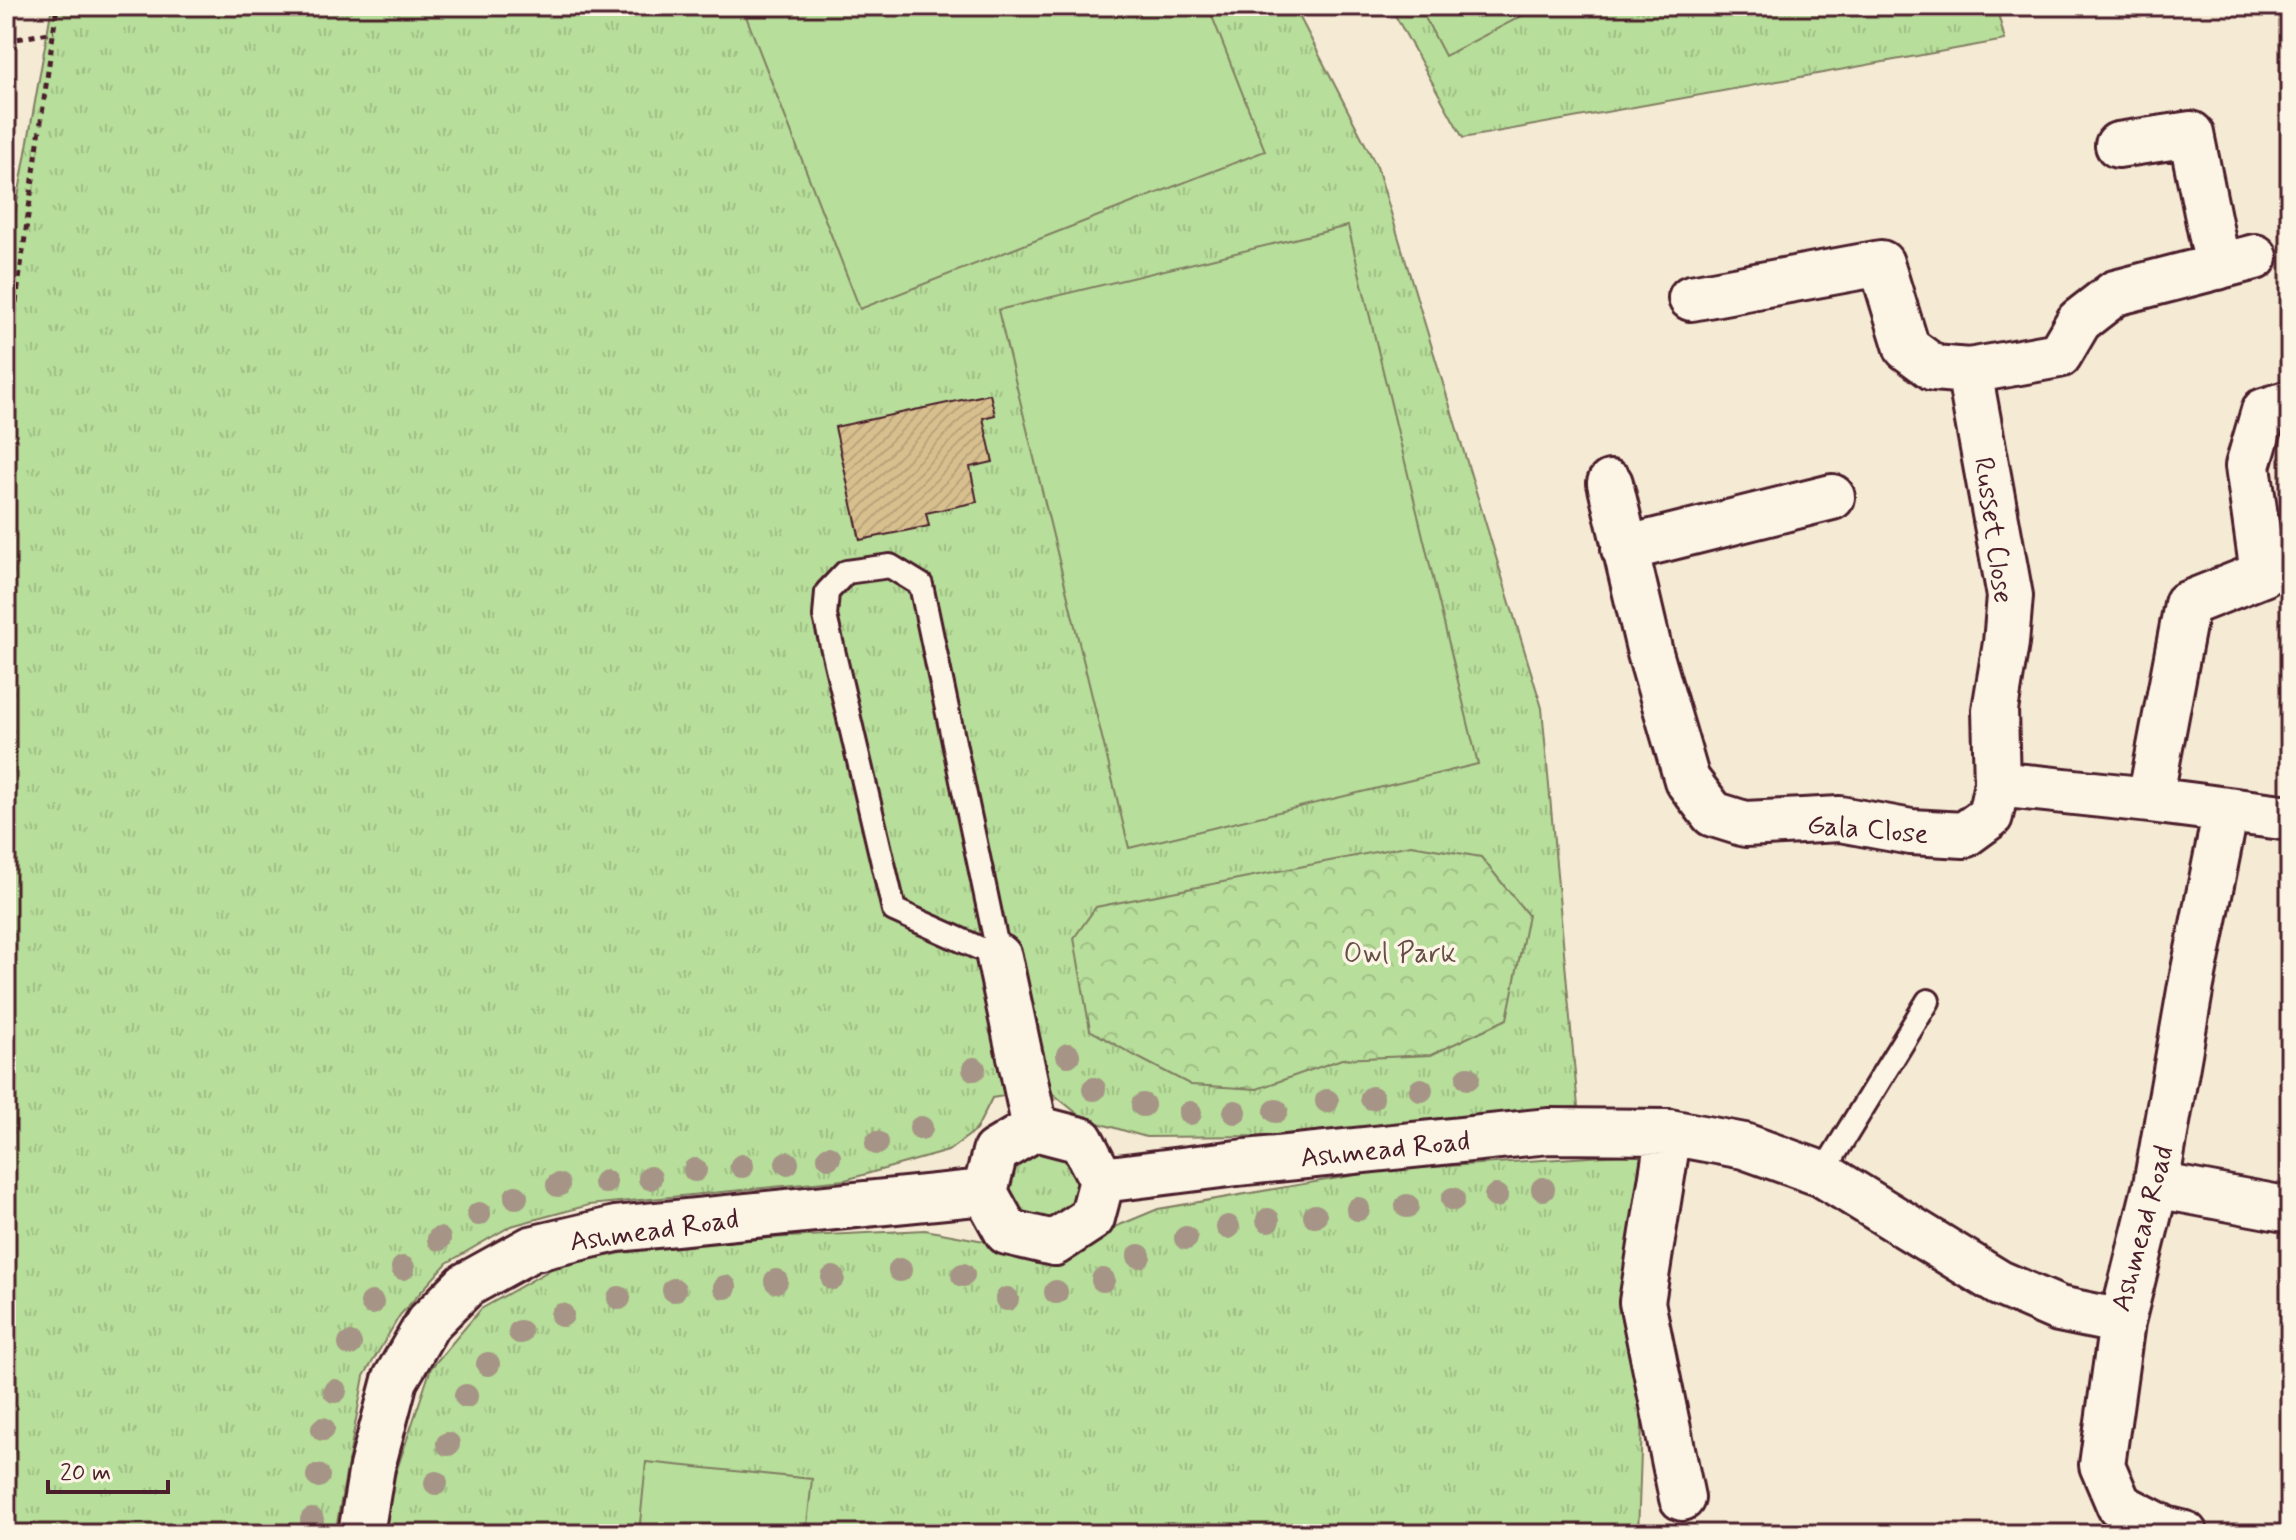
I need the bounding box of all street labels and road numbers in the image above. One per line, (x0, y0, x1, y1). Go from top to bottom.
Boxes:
street label: Russet Close (1964, 455, 2021, 606)
street label: Gala Close (1805, 807, 1930, 854)
street label: Ashmead Road (1299, 1123, 1472, 1178)
street label: Ashmead Road (2103, 1142, 2183, 1316)
street label: Ashmead Road (567, 1201, 741, 1262)

